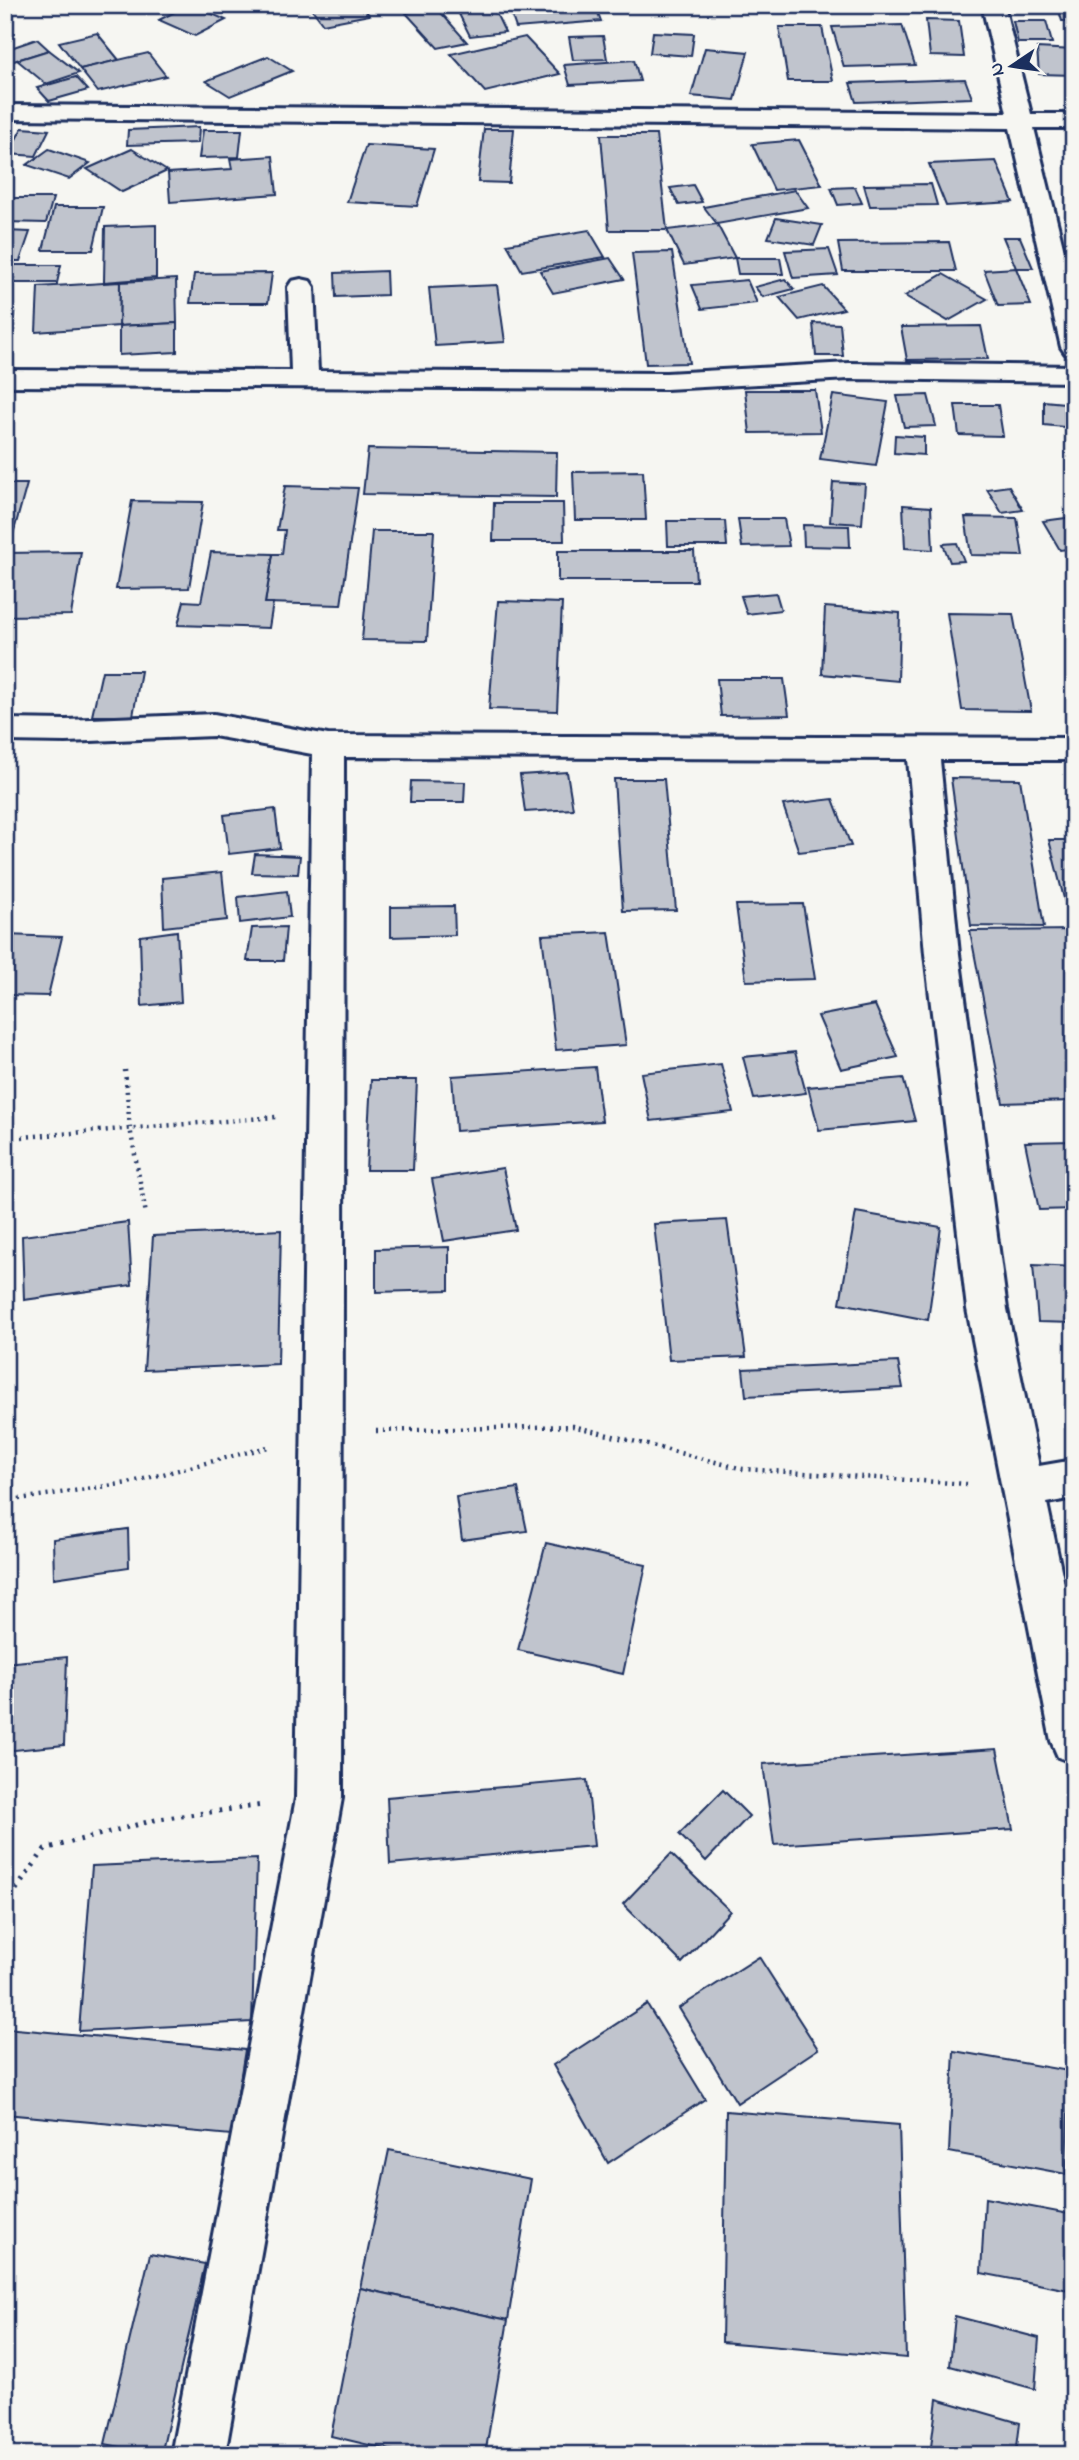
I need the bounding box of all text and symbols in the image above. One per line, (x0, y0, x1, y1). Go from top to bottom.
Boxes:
north arrow (978, 32, 1048, 102)
text: N (983, 60, 1012, 79)

